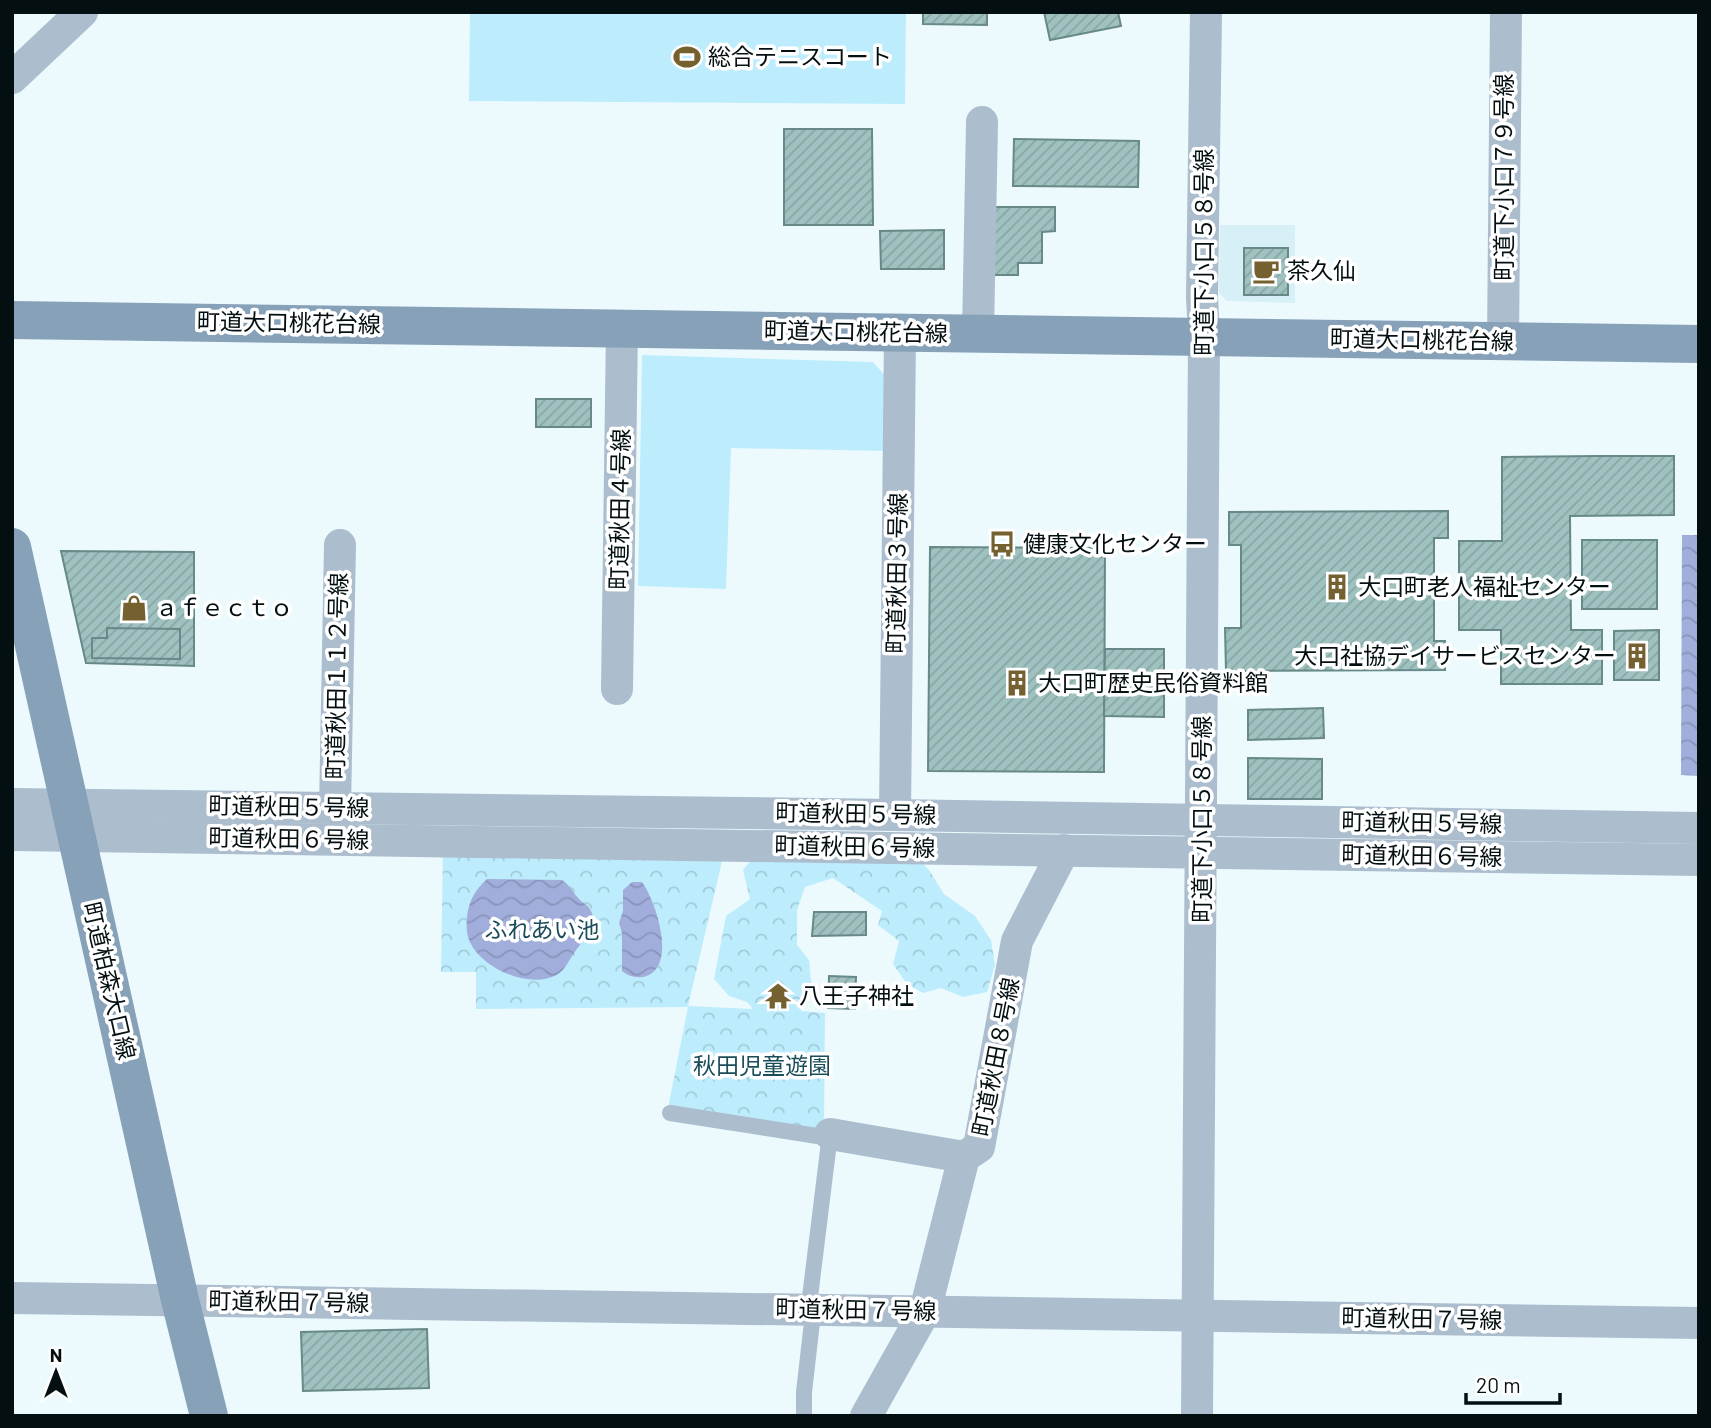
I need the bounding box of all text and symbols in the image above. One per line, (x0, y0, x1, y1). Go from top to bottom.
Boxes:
sports icon: 総合テニスコート (672, 42, 702, 72)
place label: 総合テニスコート (708, 42, 892, 70)
street label: 町道下小口７９号線 (1489, 74, 1517, 281)
street label: 町道下小口５８号線 (1189, 149, 1217, 356)
cafe icon: 茶久仙 (1251, 256, 1281, 286)
place label: 茶久仙 (1287, 256, 1356, 284)
street label: 町道大口桃花台線 (197, 306, 381, 338)
street label: 町道大口桃花台線 (764, 315, 948, 347)
street label: 町道大口桃花台線 (1330, 323, 1514, 355)
street label: 町道秋田４号線 (604, 428, 634, 590)
street label: 町道秋田３号線 (881, 492, 911, 654)
bus stop icon: 健康文化センター (987, 529, 1017, 559)
place label: 健康文化センター (1023, 529, 1207, 557)
street label: 町道秋田１１２号線 (320, 572, 352, 780)
building icon: 大口町老人福祉センター (1322, 572, 1352, 602)
place label: 大口町老人福祉センター (1358, 572, 1611, 600)
shop icon: ａｆｅｃｔｏ (119, 593, 149, 623)
place label: ａｆｅｃｔｏ (155, 593, 293, 621)
place label: 大口社協デイサービスセンター (1294, 641, 1616, 669)
building icon: 大口社協デイサービスセンター (1622, 641, 1652, 671)
building icon: 大口町歴史民俗資料館 (1002, 668, 1032, 698)
place label: 大口町歴史民俗資料館 (1038, 668, 1268, 696)
street label: 町道下小口５８号線 (1187, 716, 1215, 923)
street label: 町道秋田５号線 (208, 791, 370, 821)
street label: 町道秋田５号線 (775, 798, 937, 828)
street label: 町道秋田５号線 (1341, 807, 1503, 837)
street label: 町道秋田６号線 (208, 823, 370, 853)
street label: 町道秋田６号線 (774, 831, 936, 861)
street label: 町道秋田６号線 (1341, 840, 1503, 870)
street label: 町道柏森大口線 (78, 899, 142, 1062)
park label: ふれあい池 (485, 915, 600, 943)
street label: 町道秋田８号線 (966, 975, 1024, 1139)
temple icon: 八王子神社 (763, 981, 793, 1011)
place label: 八王子神社 (799, 981, 914, 1009)
park label: 秋田児童遊園 (693, 1051, 831, 1079)
street label: 町道秋田７号線 (208, 1286, 370, 1316)
street label: 町道秋田７号線 (775, 1294, 937, 1324)
street label: 町道秋田７号線 (1341, 1303, 1503, 1333)
north arrow (21, 1337, 91, 1407)
text: N (50, 1343, 62, 1366)
scale bar (1466, 1362, 1560, 1406)
text: 20 m (1476, 1372, 1521, 1397)

